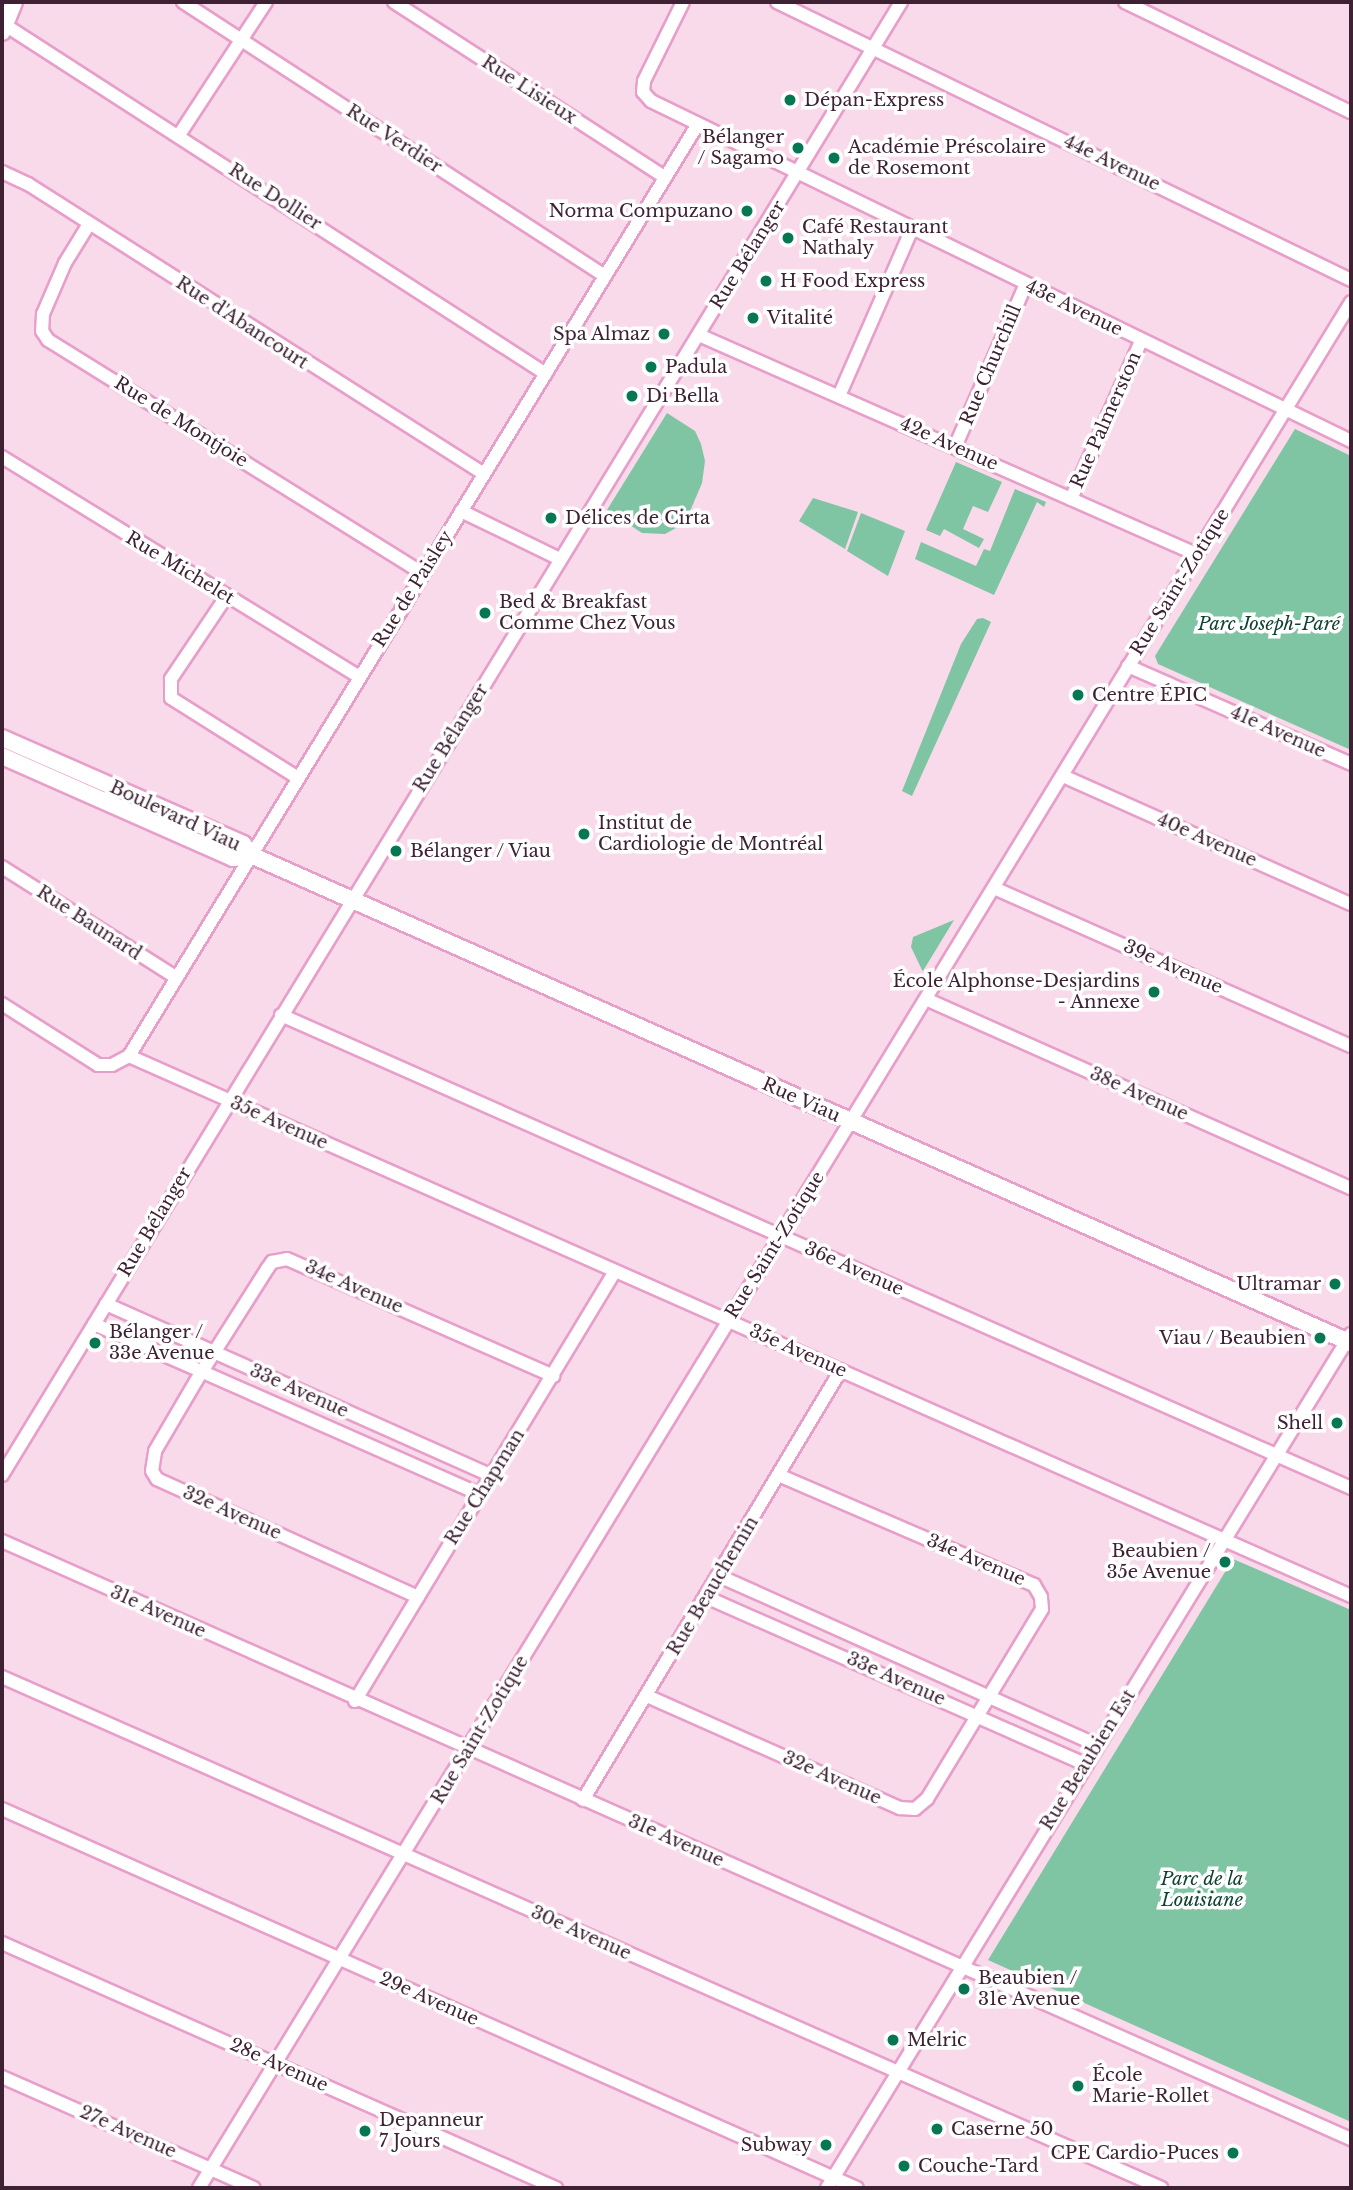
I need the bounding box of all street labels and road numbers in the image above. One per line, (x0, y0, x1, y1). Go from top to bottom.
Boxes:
street label: Rue Lisieux (478, 51, 580, 129)
street label: Rue Verdier (342, 100, 446, 178)
street label: 44e Avenue (1060, 130, 1164, 196)
street label: Rue Dollier (225, 159, 325, 235)
street label: Rue Bélanger (706, 197, 790, 313)
street label: Rue d'Abancourt (172, 272, 312, 374)
street label: 43e Avenue (1022, 275, 1126, 341)
street label: Rue Churchill (956, 301, 1026, 429)
street label: Rue Palmerston (1066, 348, 1146, 492)
street label: Rue de Montjoie (110, 372, 252, 472)
street label: 42e Avenue (896, 413, 1002, 475)
street label: Rue Saint-Zotique (1126, 504, 1234, 660)
street label: Rue Michelet (122, 527, 238, 609)
street label: Rue de Paisley (369, 527, 457, 651)
street label: Rue Bélanger (409, 680, 493, 796)
street label: 41e Avenue (1227, 701, 1329, 763)
street label: Boulevard Viau (106, 776, 244, 856)
street label: 40e Avenue (1154, 808, 1260, 872)
street label: Rue Baunard (33, 881, 145, 965)
street label: 39e Avenue (1120, 935, 1226, 999)
street label: 38e Avenue (1086, 1063, 1192, 1125)
street label: Rue Viau (758, 1073, 844, 1127)
street label: 35e Avenue (226, 1092, 332, 1154)
street label: Rue Bélanger (114, 1163, 196, 1281)
street label: Rue Saint-Zotique (721, 1167, 829, 1323)
street label: 36e Avenue (801, 1237, 907, 1301)
street label: 34e Avenue (301, 1256, 407, 1318)
street label: 35e Avenue (745, 1320, 851, 1382)
street label: 33e Avenue (246, 1360, 352, 1422)
street label: Rue Chapman (441, 1425, 529, 1549)
street label: 32e Avenue (179, 1482, 285, 1544)
street label: Rue Beauchemin (663, 1513, 763, 1659)
street label: 34e Avenue (923, 1529, 1029, 1591)
street label: 31e Avenue (106, 1581, 210, 1643)
street label: 33e Avenue (843, 1648, 949, 1710)
street label: Rue Saint-Zotique (427, 1652, 533, 1808)
street label: Rue Beaubien Est (1036, 1686, 1140, 1834)
street label: 32e Avenue (779, 1747, 885, 1809)
street label: 31e Avenue (624, 1810, 728, 1872)
street label: 30e Avenue (527, 1901, 635, 1965)
street label: 29e Avenue (376, 1967, 482, 2031)
street label: 28e Avenue (226, 2034, 332, 2096)
street label: 27e Avenue (76, 2101, 180, 2163)

